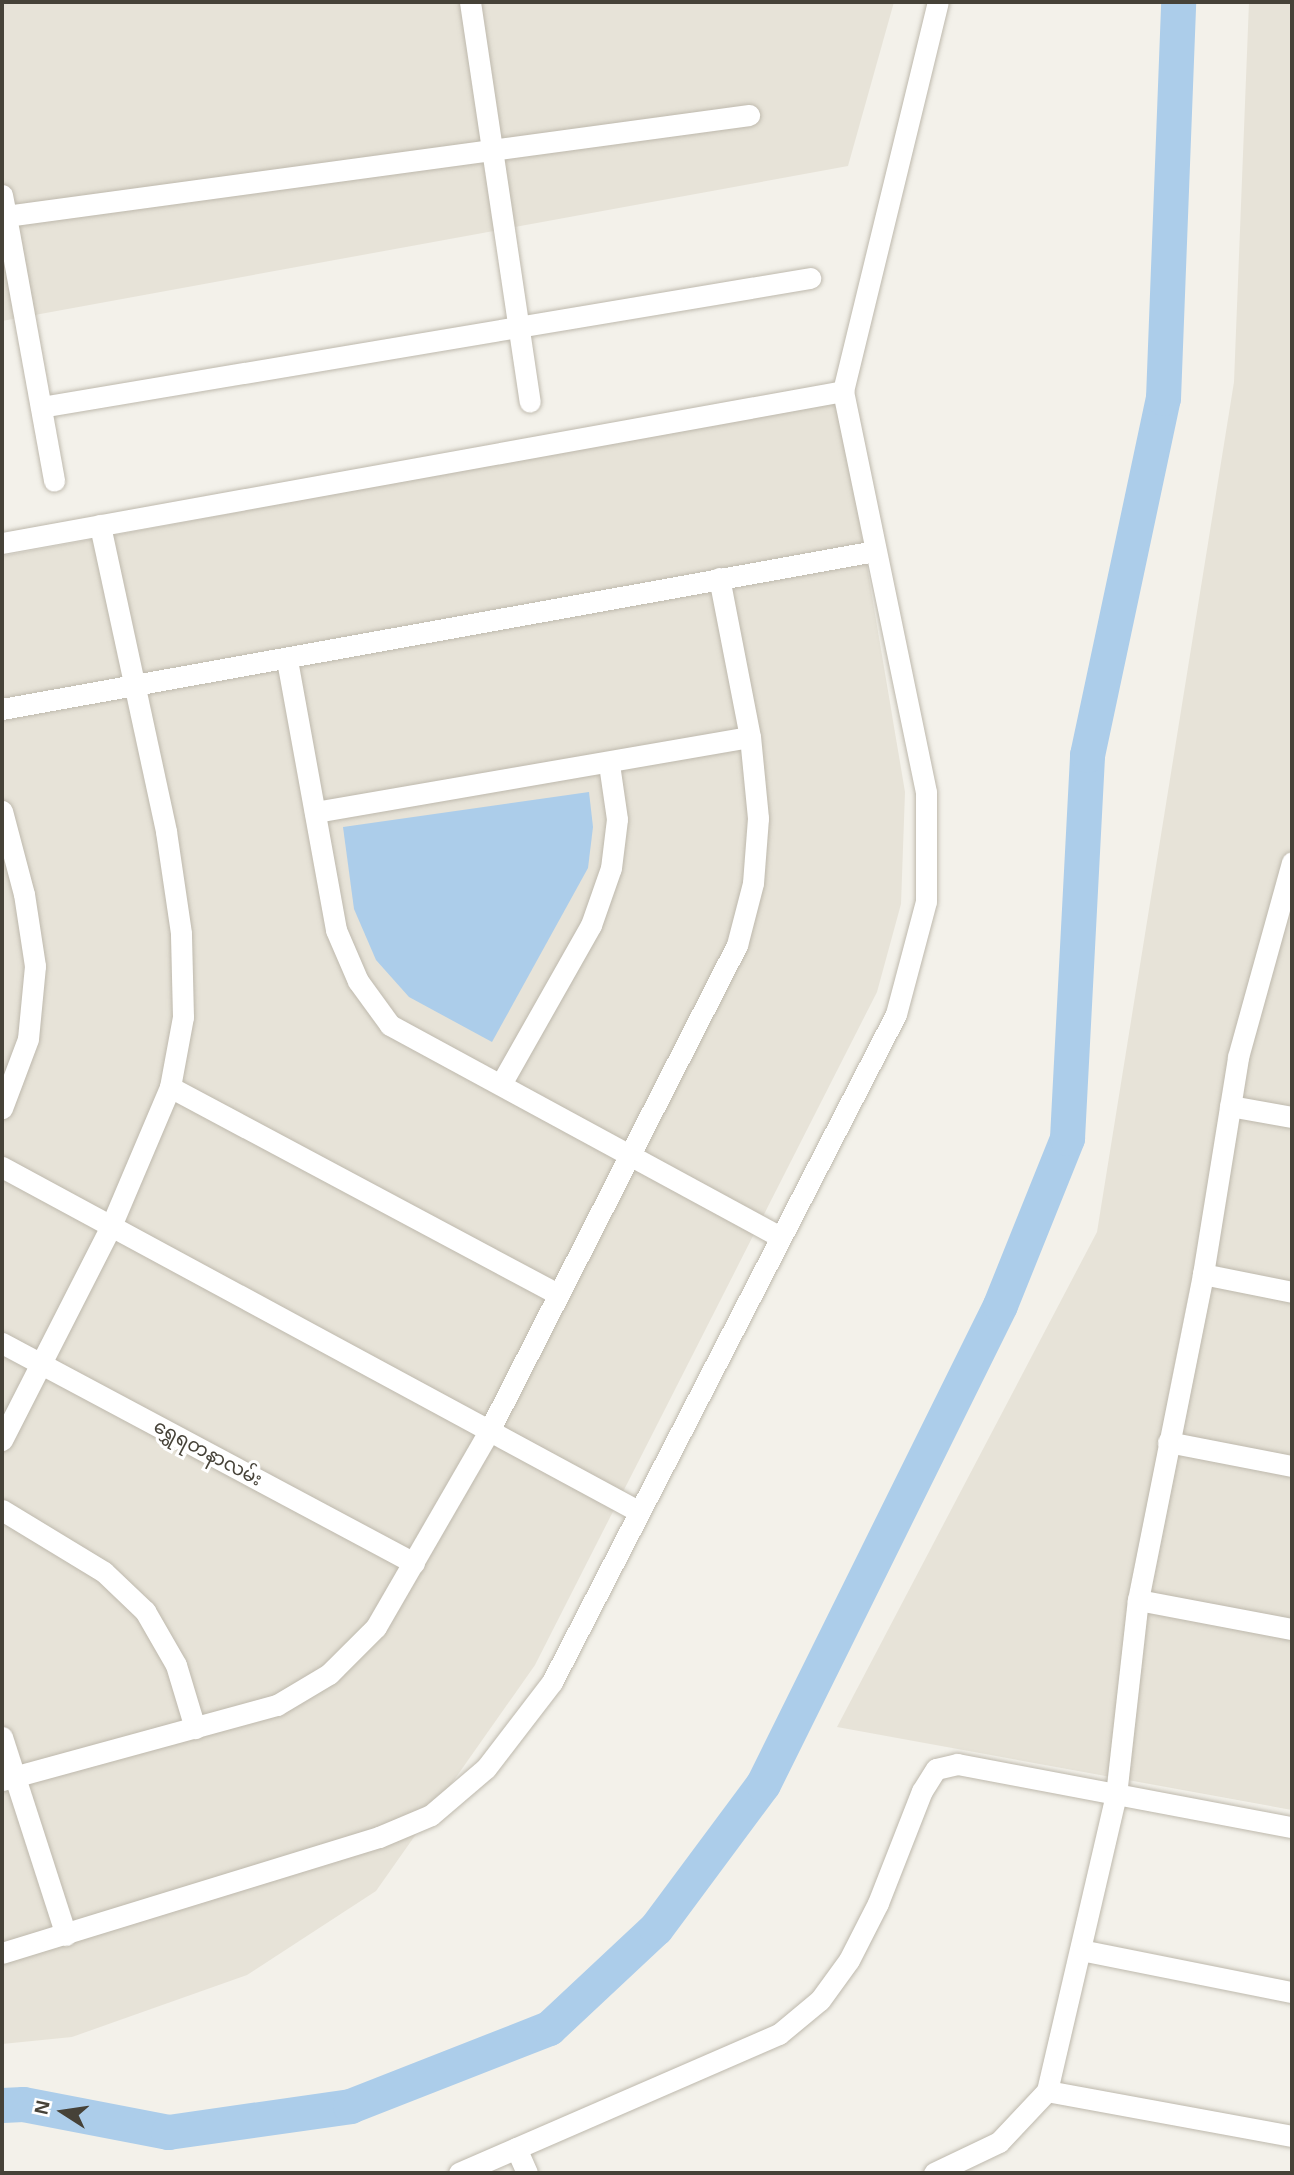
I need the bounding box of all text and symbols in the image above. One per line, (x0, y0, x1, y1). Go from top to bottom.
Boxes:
street label: ရွှေရတနာလမ်း (150, 1415, 266, 1491)
north arrow (28, 2077, 98, 2147)
text: N (30, 2099, 54, 2116)

